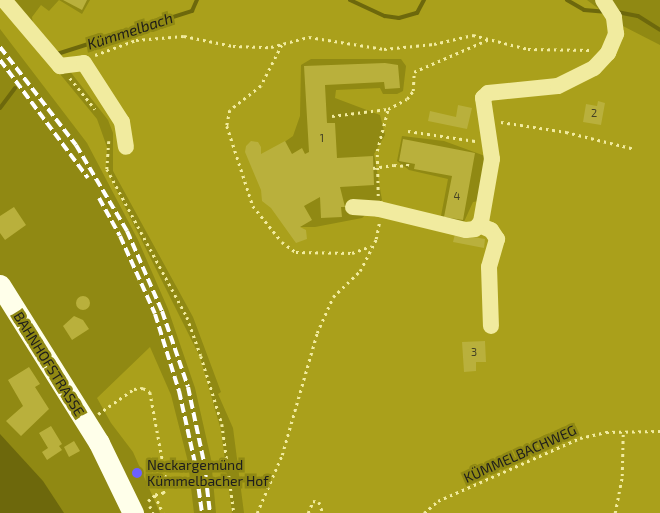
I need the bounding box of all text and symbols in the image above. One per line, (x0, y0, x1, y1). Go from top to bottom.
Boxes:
water label: Kümmelbach (85, 9, 175, 53)
house number: 2 (591, 106, 597, 120)
house number: 1 (320, 131, 324, 145)
house number: 4 (454, 189, 460, 203)
street label: BAHNHOFSTRASSE (10, 309, 88, 419)
house number: 3 (471, 345, 477, 359)
street label: KÜMMELBACHWEG (461, 422, 579, 486)
place label: Neckargemünd Kümmelbacher Hof (147, 457, 269, 490)
marker: Neckargemünd Kümmelbacher Hof (131, 467, 143, 479)

